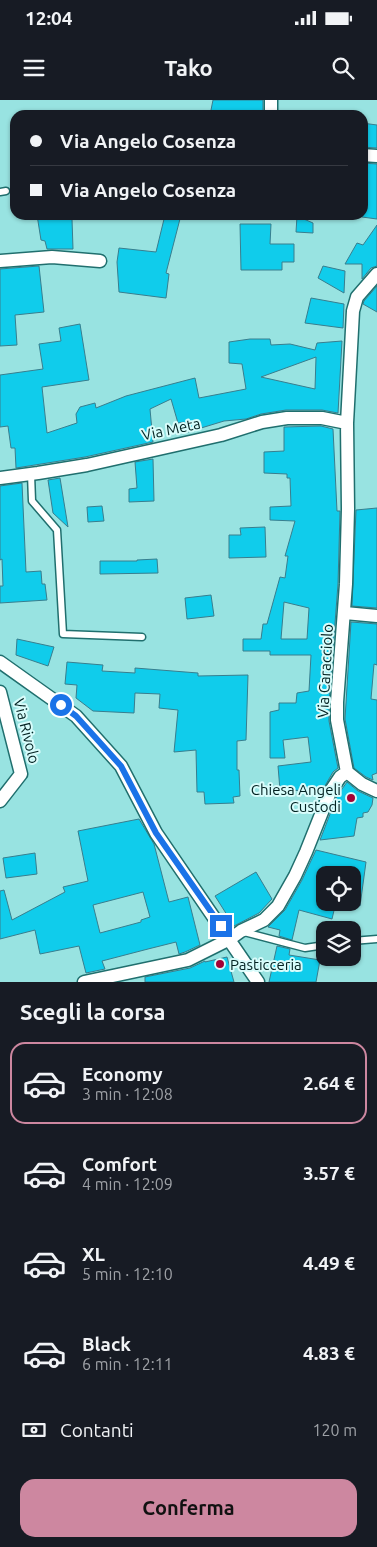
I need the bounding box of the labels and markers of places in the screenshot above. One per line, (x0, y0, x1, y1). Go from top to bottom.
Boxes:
place label: Chiesa Angeli Custodi (251, 781, 341, 815)
marker: Chiesa Angeli Custodi (345, 792, 357, 804)
place label: Pasticceria (230, 956, 302, 973)
marker: Pasticceria (214, 958, 226, 970)

